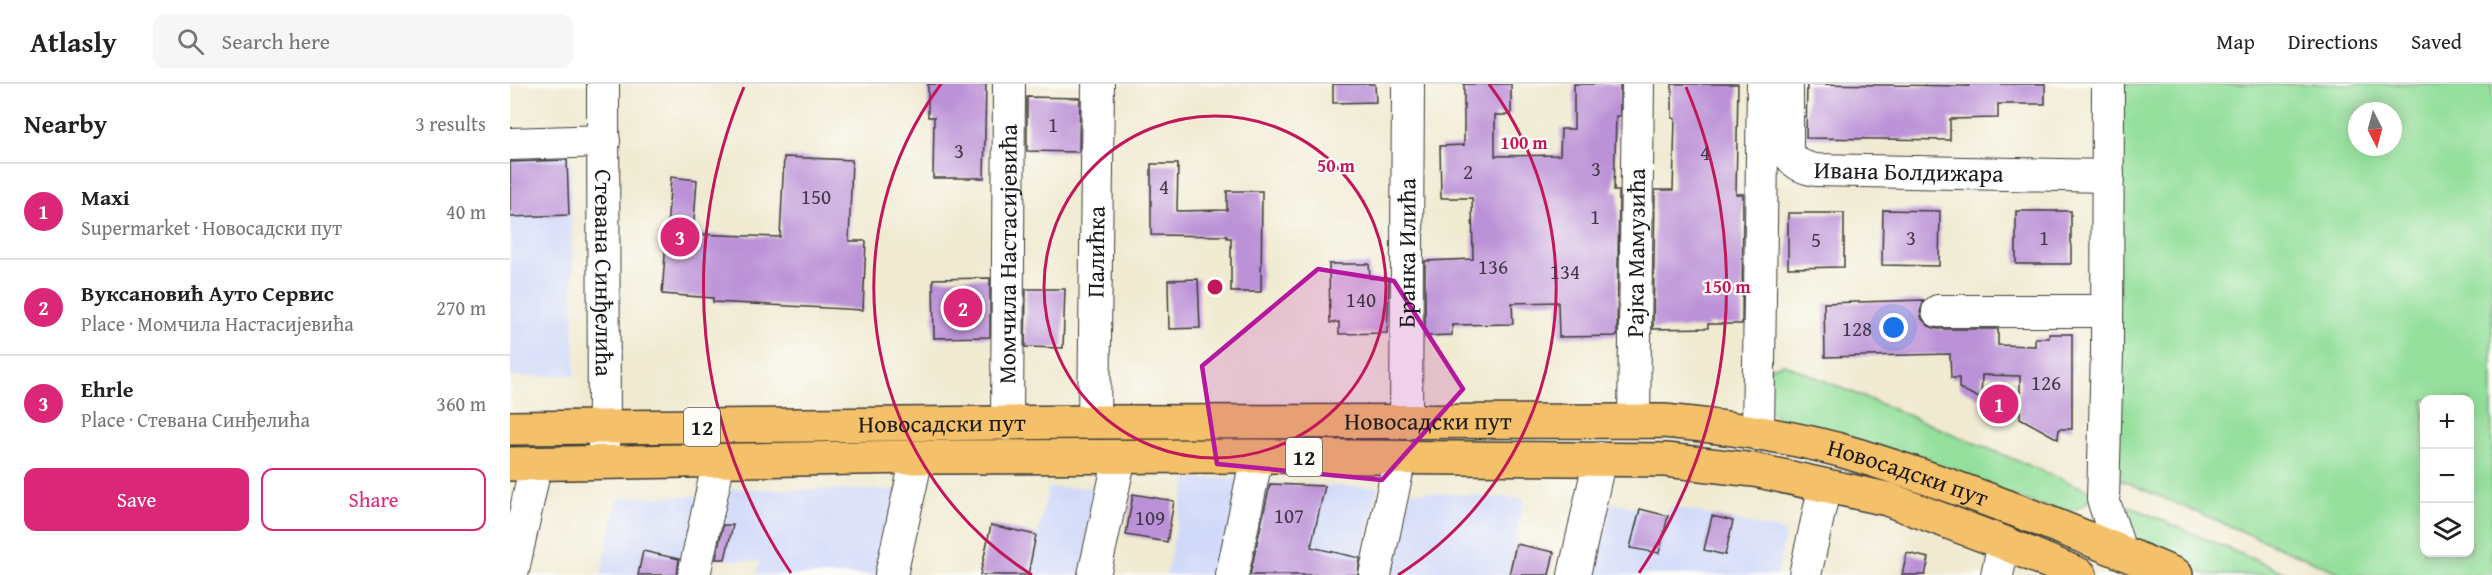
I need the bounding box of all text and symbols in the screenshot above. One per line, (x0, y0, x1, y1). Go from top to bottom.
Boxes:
search box (153, 14, 573, 68)
text: Atlasly (30, 21, 117, 62)
icon: search (174, 25, 207, 58)
text: Search here (222, 25, 330, 57)
text: Map (2216, 26, 2255, 57)
text: Directions (2288, 26, 2378, 57)
text: Saved (2411, 26, 2462, 57)
north arrow (2348, 102, 2402, 156)
text: Nearby (24, 104, 107, 143)
text: 3 results (415, 109, 486, 138)
house number: 1 (1048, 109, 1058, 140)
street label: Момчила Настасијевића (989, 123, 1026, 384)
text: 100 m (1500, 129, 1548, 156)
house number: 3 (954, 135, 964, 166)
house number: 4 (1700, 137, 1710, 168)
text: 50 m (1317, 152, 1356, 179)
street label: Ивана Болдижара (1814, 152, 2005, 191)
house number: 3 (1591, 153, 1601, 184)
house number: 2 (1463, 156, 1473, 187)
street label: Рајка Мамузића (1617, 168, 1654, 338)
street label: Стевана Синђелића (586, 169, 622, 377)
house number: 4 (1159, 171, 1169, 202)
street label: Бранка Илића (1389, 177, 1424, 328)
text: Maxi (81, 181, 130, 213)
house number: 150 (801, 181, 831, 212)
text: 1 (38, 197, 49, 226)
text: 40 m (446, 197, 486, 226)
house number: 1 (1590, 201, 1600, 232)
street label: Палићка (1077, 205, 1114, 298)
text: Supermarket · Новосадски пут (81, 213, 342, 242)
pin: 3 (660, 214, 700, 260)
house number: 3 (1906, 222, 1916, 253)
house number: 1 (2039, 222, 2049, 253)
house number: 5 (1811, 224, 1821, 255)
house number: 136 (1478, 251, 1508, 282)
house number: 134 (1550, 256, 1580, 287)
text: 150 m (1703, 273, 1751, 300)
text: Вуксановић Ауто Сервис (81, 277, 334, 309)
centre of rings (1205, 277, 1225, 297)
house number: 140 (1346, 284, 1376, 315)
pin: 2 (944, 286, 982, 330)
text: 2 (38, 293, 49, 322)
text: 270 m (436, 293, 486, 322)
text: Place · Момчила Настасијевића (81, 309, 354, 338)
house number: 128 (1842, 313, 1872, 344)
your location (1879, 313, 1908, 342)
house number: 126 (2031, 367, 2061, 398)
text: Ehrle (81, 373, 134, 405)
pin: 1 (1980, 382, 2018, 426)
text: 3 (38, 389, 49, 418)
text: 360 m (436, 389, 486, 418)
map controls (2420, 395, 2474, 557)
button: + (2420, 395, 2474, 449)
street label: Новосадски пут (1344, 403, 1512, 439)
text: Place · Стевана Синђелића (81, 405, 310, 434)
street label: Новосадски пут (858, 405, 1026, 441)
road number: 12 (684, 408, 720, 446)
street label: Новосадски пут (1824, 429, 1994, 515)
road number: 12 (1286, 438, 1322, 476)
button: − (2420, 449, 2474, 503)
button: Save (24, 468, 249, 531)
button: Share (261, 468, 486, 531)
house number: 107 (1274, 500, 1304, 531)
house number: 109 (1135, 502, 1165, 533)
button: layers (2420, 503, 2474, 557)

